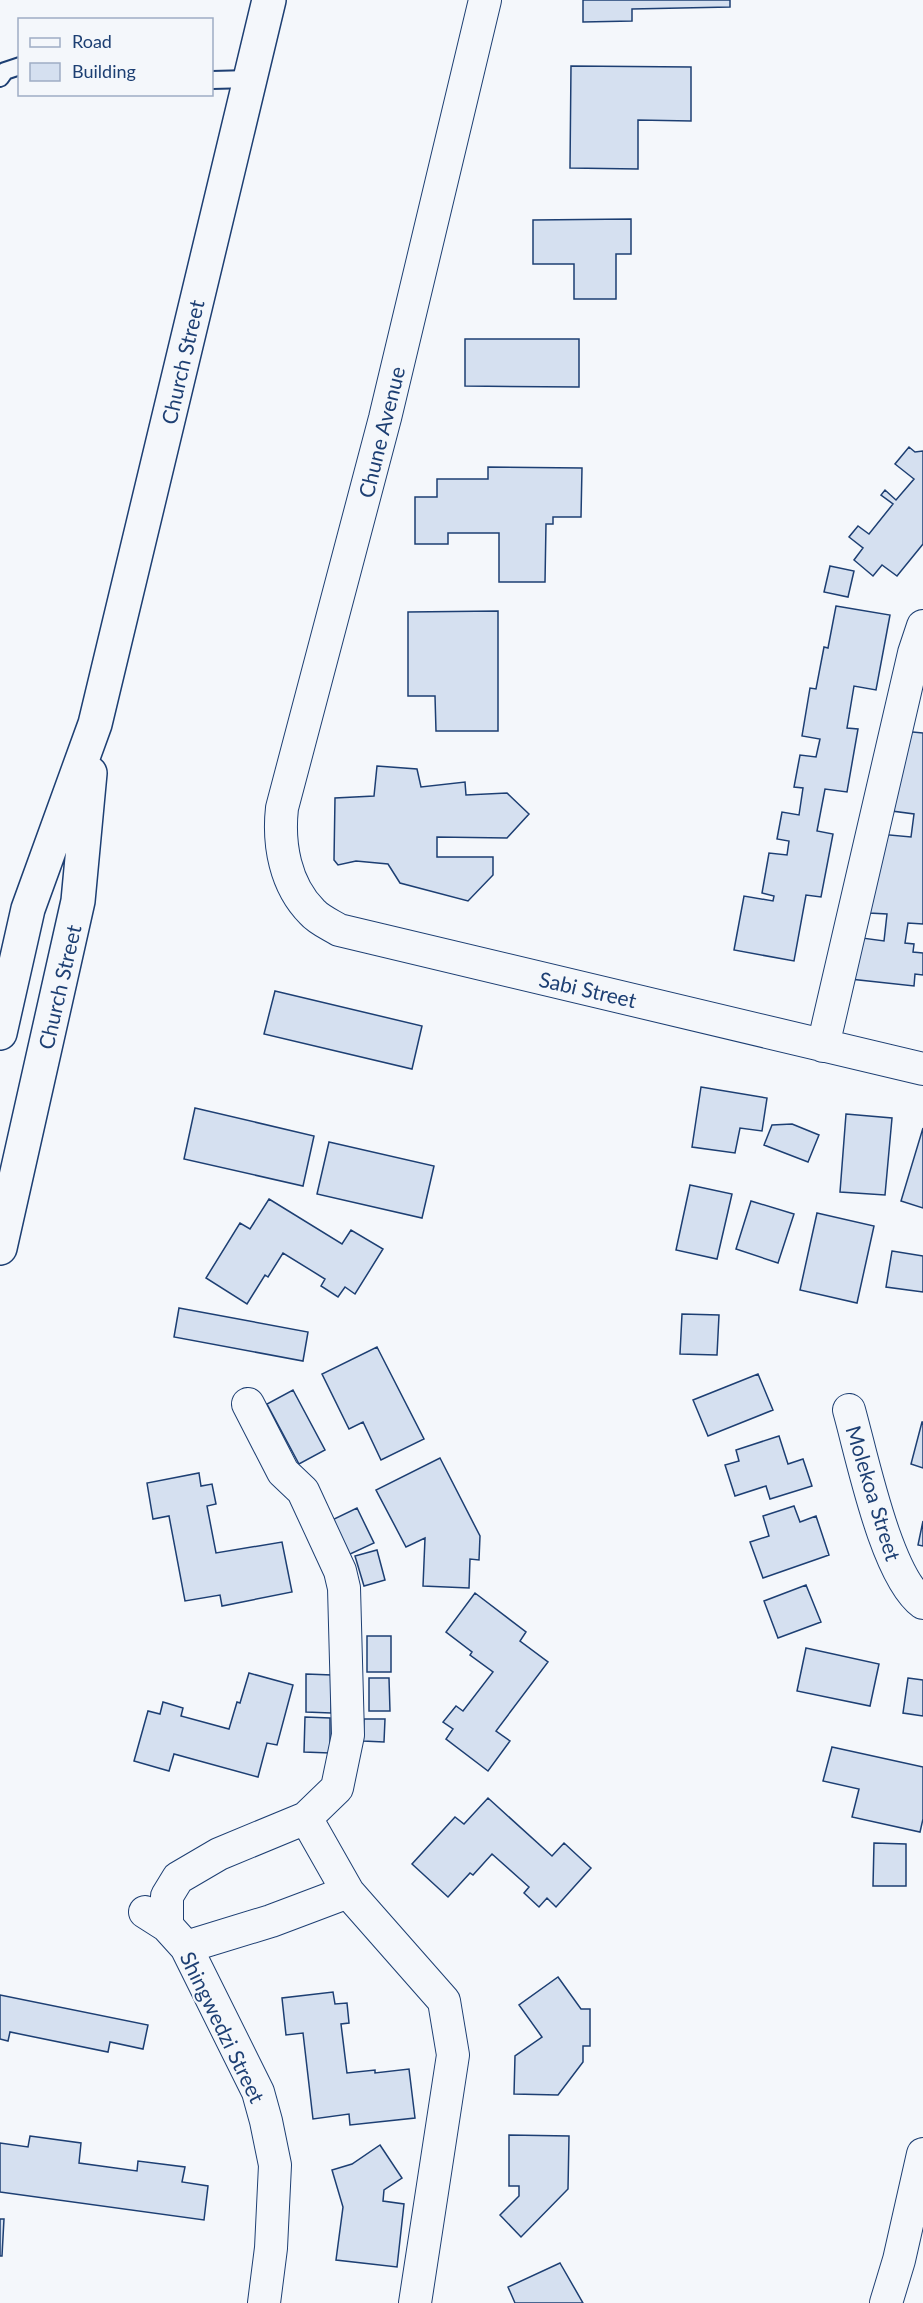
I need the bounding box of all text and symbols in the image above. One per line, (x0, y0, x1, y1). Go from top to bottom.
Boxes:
legend (18, 18, 213, 96)
text: Road (72, 30, 112, 52)
text: Building (72, 60, 136, 82)
street label: Church Street (156, 297, 209, 427)
street label: Chune Avenue (353, 364, 409, 500)
street label: Church Street (33, 922, 86, 1052)
street label: Sabi Street (537, 966, 640, 1012)
street label: Molekoa Street (842, 1422, 907, 1564)
street label: Shingwedzi Street (176, 1947, 271, 2107)

